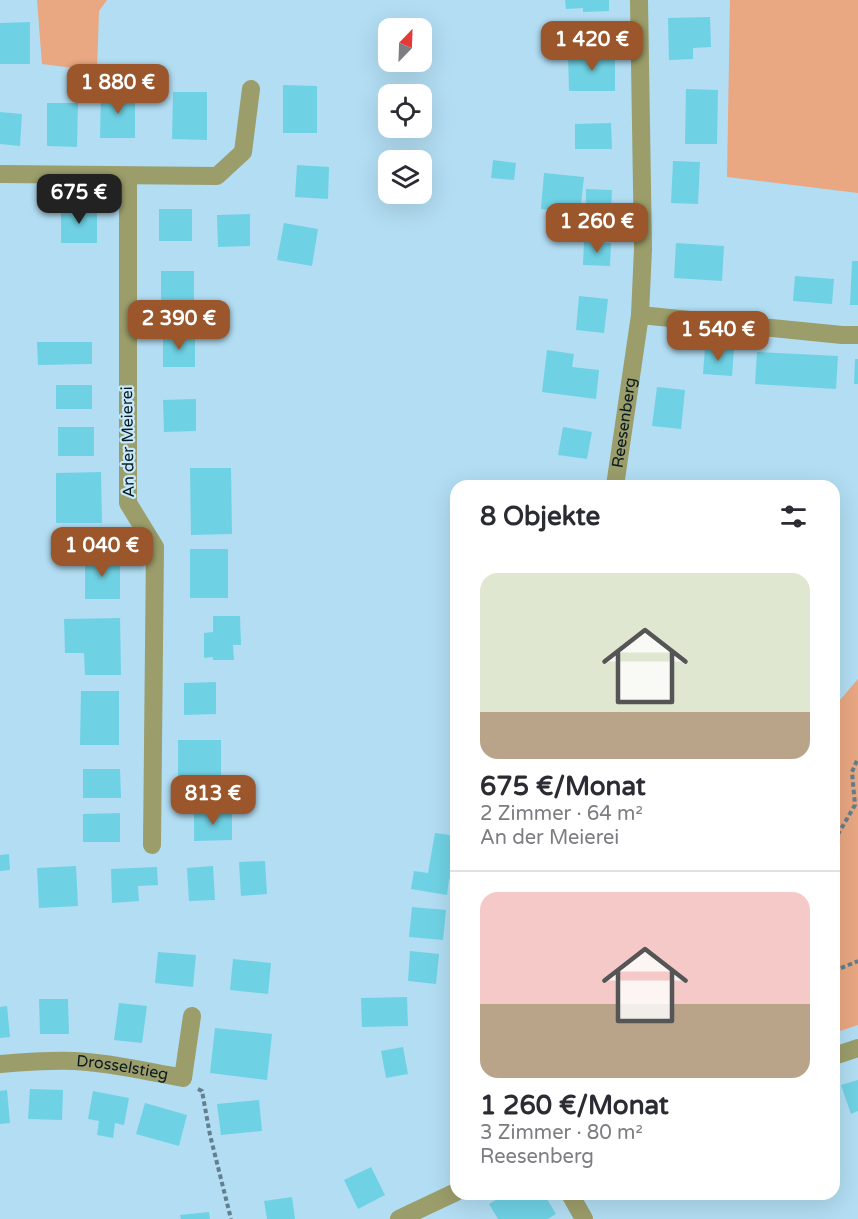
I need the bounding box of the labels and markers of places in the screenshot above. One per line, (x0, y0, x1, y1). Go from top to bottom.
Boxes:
pin: 1 420 € (537, 21, 647, 72)
pin: 1 880 € (63, 64, 173, 115)
pin: 675 € (37, 174, 121, 225)
pin: 1 260 € (542, 203, 652, 254)
pin: 2 390 € (124, 300, 234, 351)
pin: 1 540 € (663, 311, 773, 362)
pin: 1 040 € (47, 527, 157, 578)
pin: 813 € (171, 775, 255, 826)

